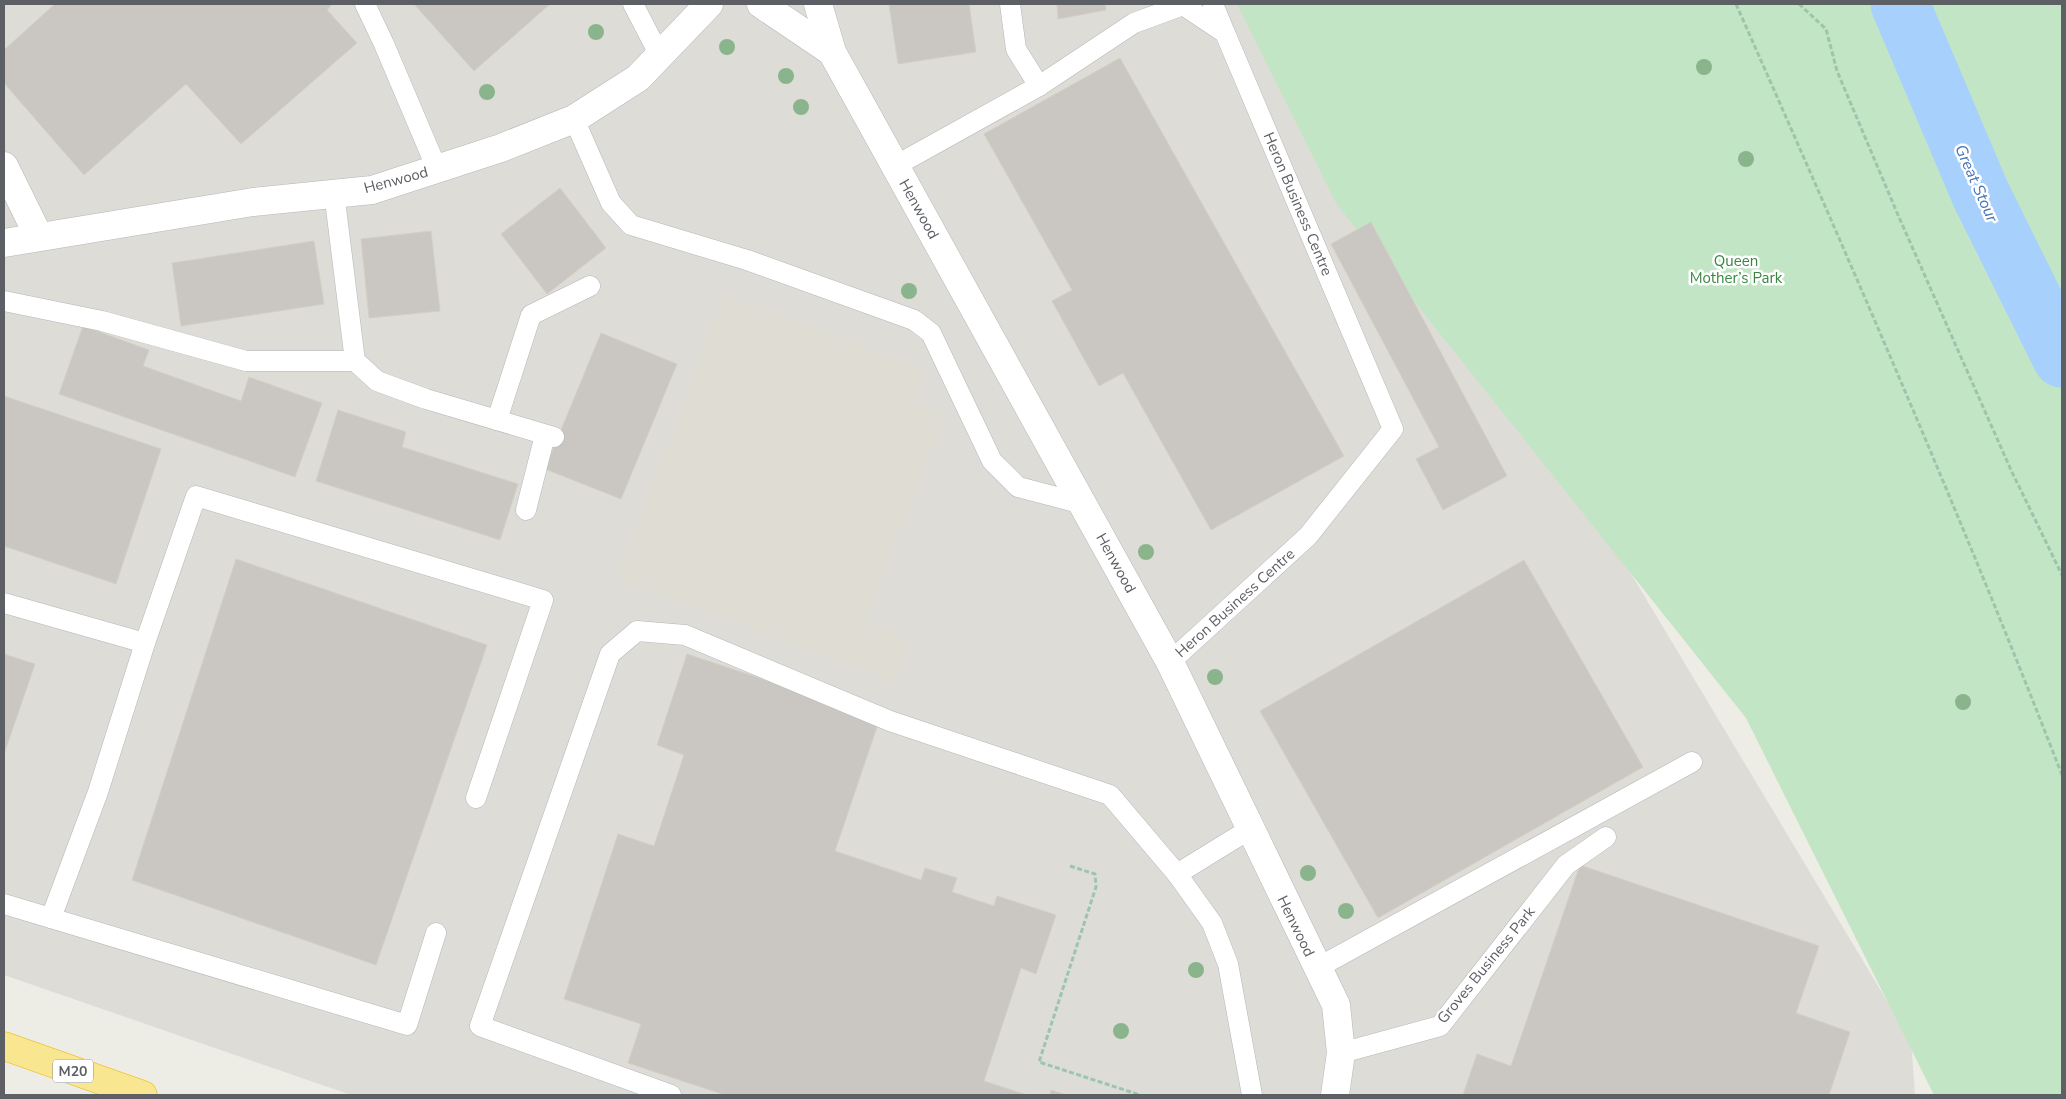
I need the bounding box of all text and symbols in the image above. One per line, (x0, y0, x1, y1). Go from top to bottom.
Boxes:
street label: Heron Business Centre (1259, 129, 1337, 279)
water label: Great Stour (1949, 141, 2004, 227)
street label: Henwood (362, 162, 430, 198)
street label: Henwood (894, 175, 944, 243)
park label: Queen Mother’s Park (1690, 251, 1783, 288)
street label: Henwood (1091, 529, 1141, 597)
street label: Heron Business Centre (1171, 544, 1299, 662)
street label: Henwood (1273, 892, 1319, 960)
street label: Groves Business Park (1433, 902, 1540, 1028)
road number: M20 (53, 1060, 93, 1082)

